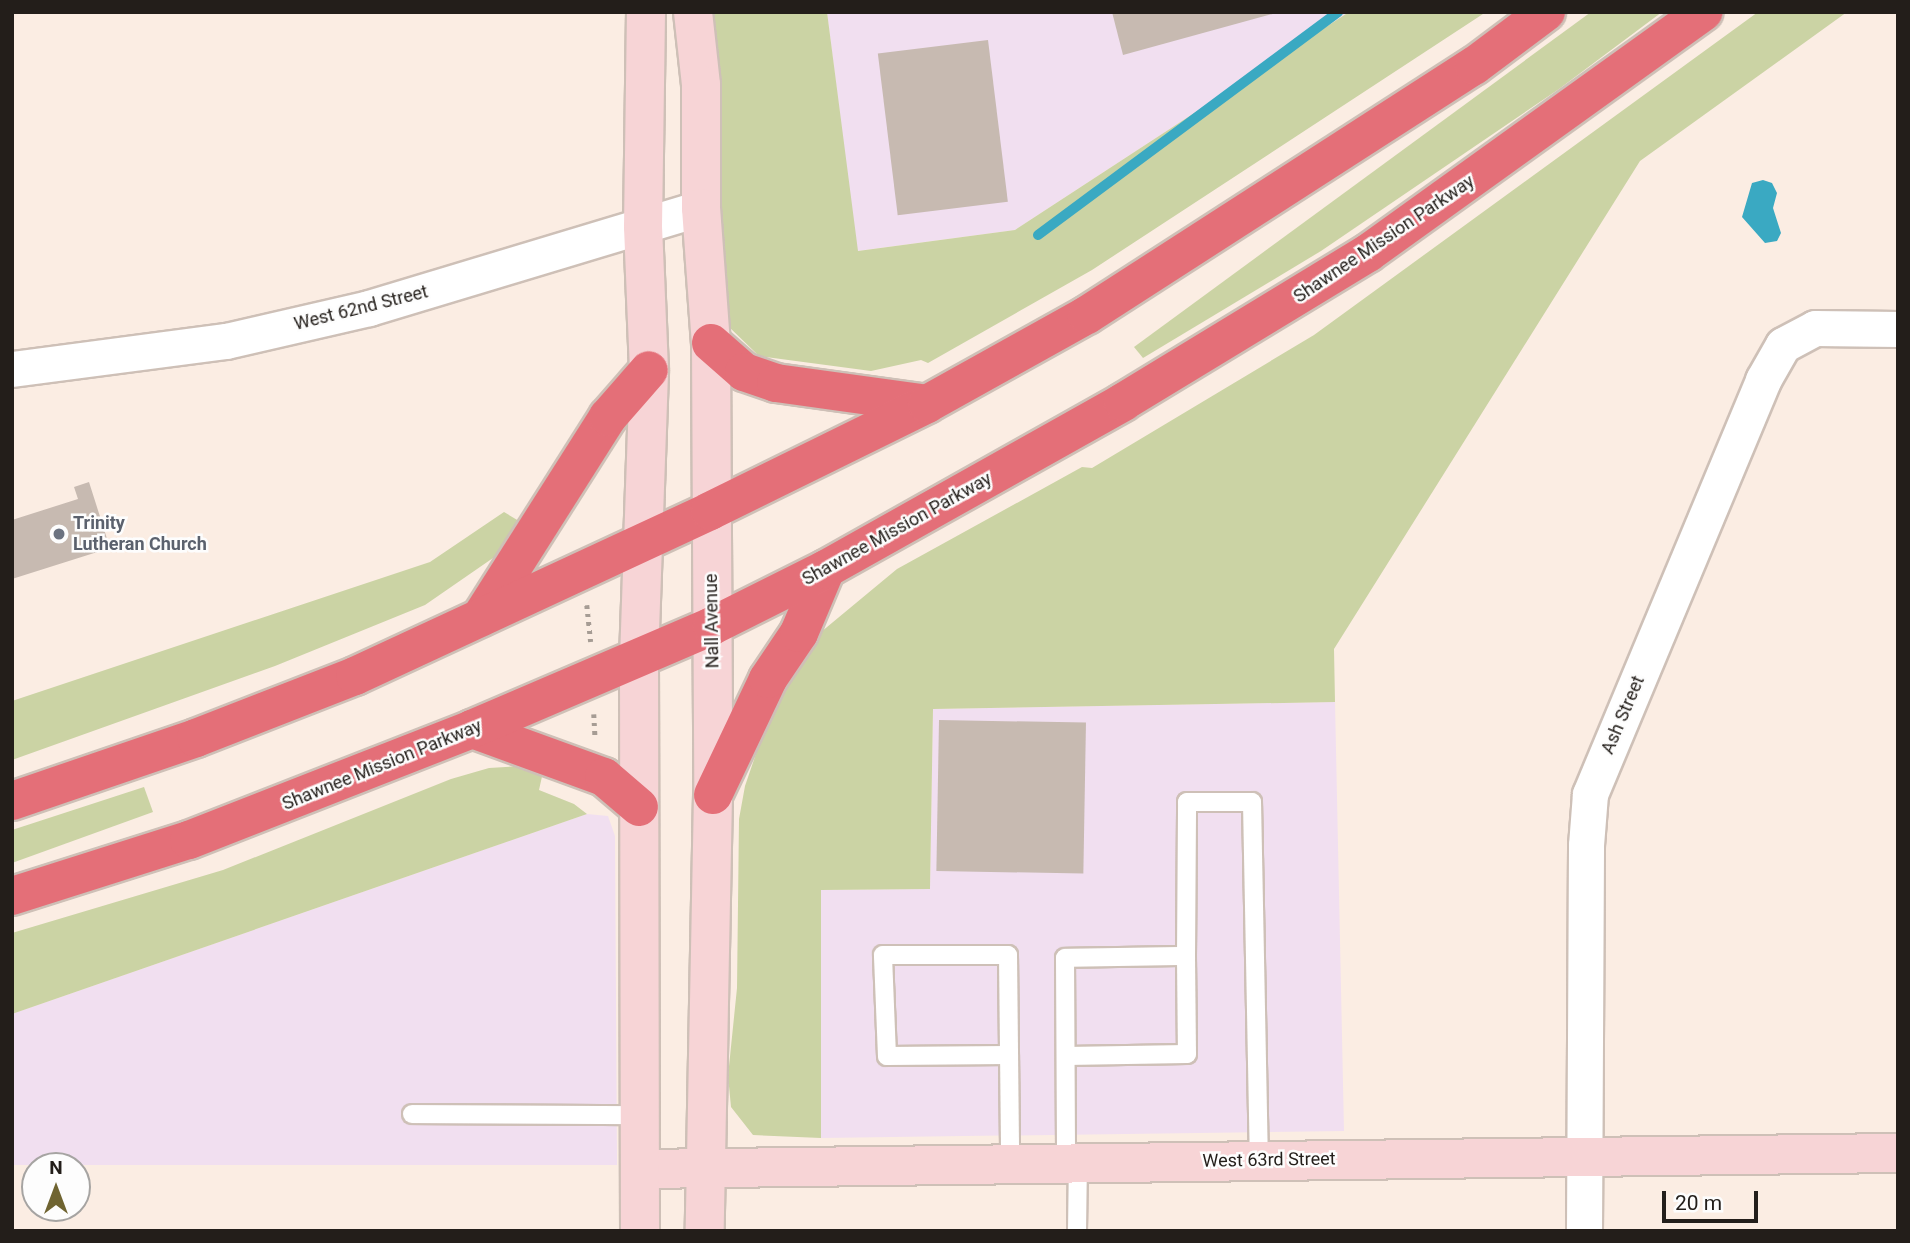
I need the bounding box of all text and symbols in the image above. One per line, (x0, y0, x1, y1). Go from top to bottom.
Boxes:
street label: Shawnee Mission Parkway (1290, 170, 1478, 308)
street label: West 62nd Street (292, 281, 430, 335)
street label: Shawnee Mission Parkway (799, 468, 995, 590)
place label: Trinity Lutheran Church (73, 513, 207, 556)
marker: Trinity Lutheran Church (51, 526, 67, 542)
street label: Nall Avenue (700, 573, 724, 669)
street label: Ash Street (1597, 673, 1649, 757)
street label: Shawnee Mission Parkway (279, 715, 485, 815)
street label: West 63rd Street (1202, 1148, 1336, 1172)
north arrow (21, 1152, 91, 1222)
text: N (49, 1156, 63, 1179)
scale bar (1665, 1176, 1761, 1220)
text: 20 m (1675, 1191, 1722, 1215)

